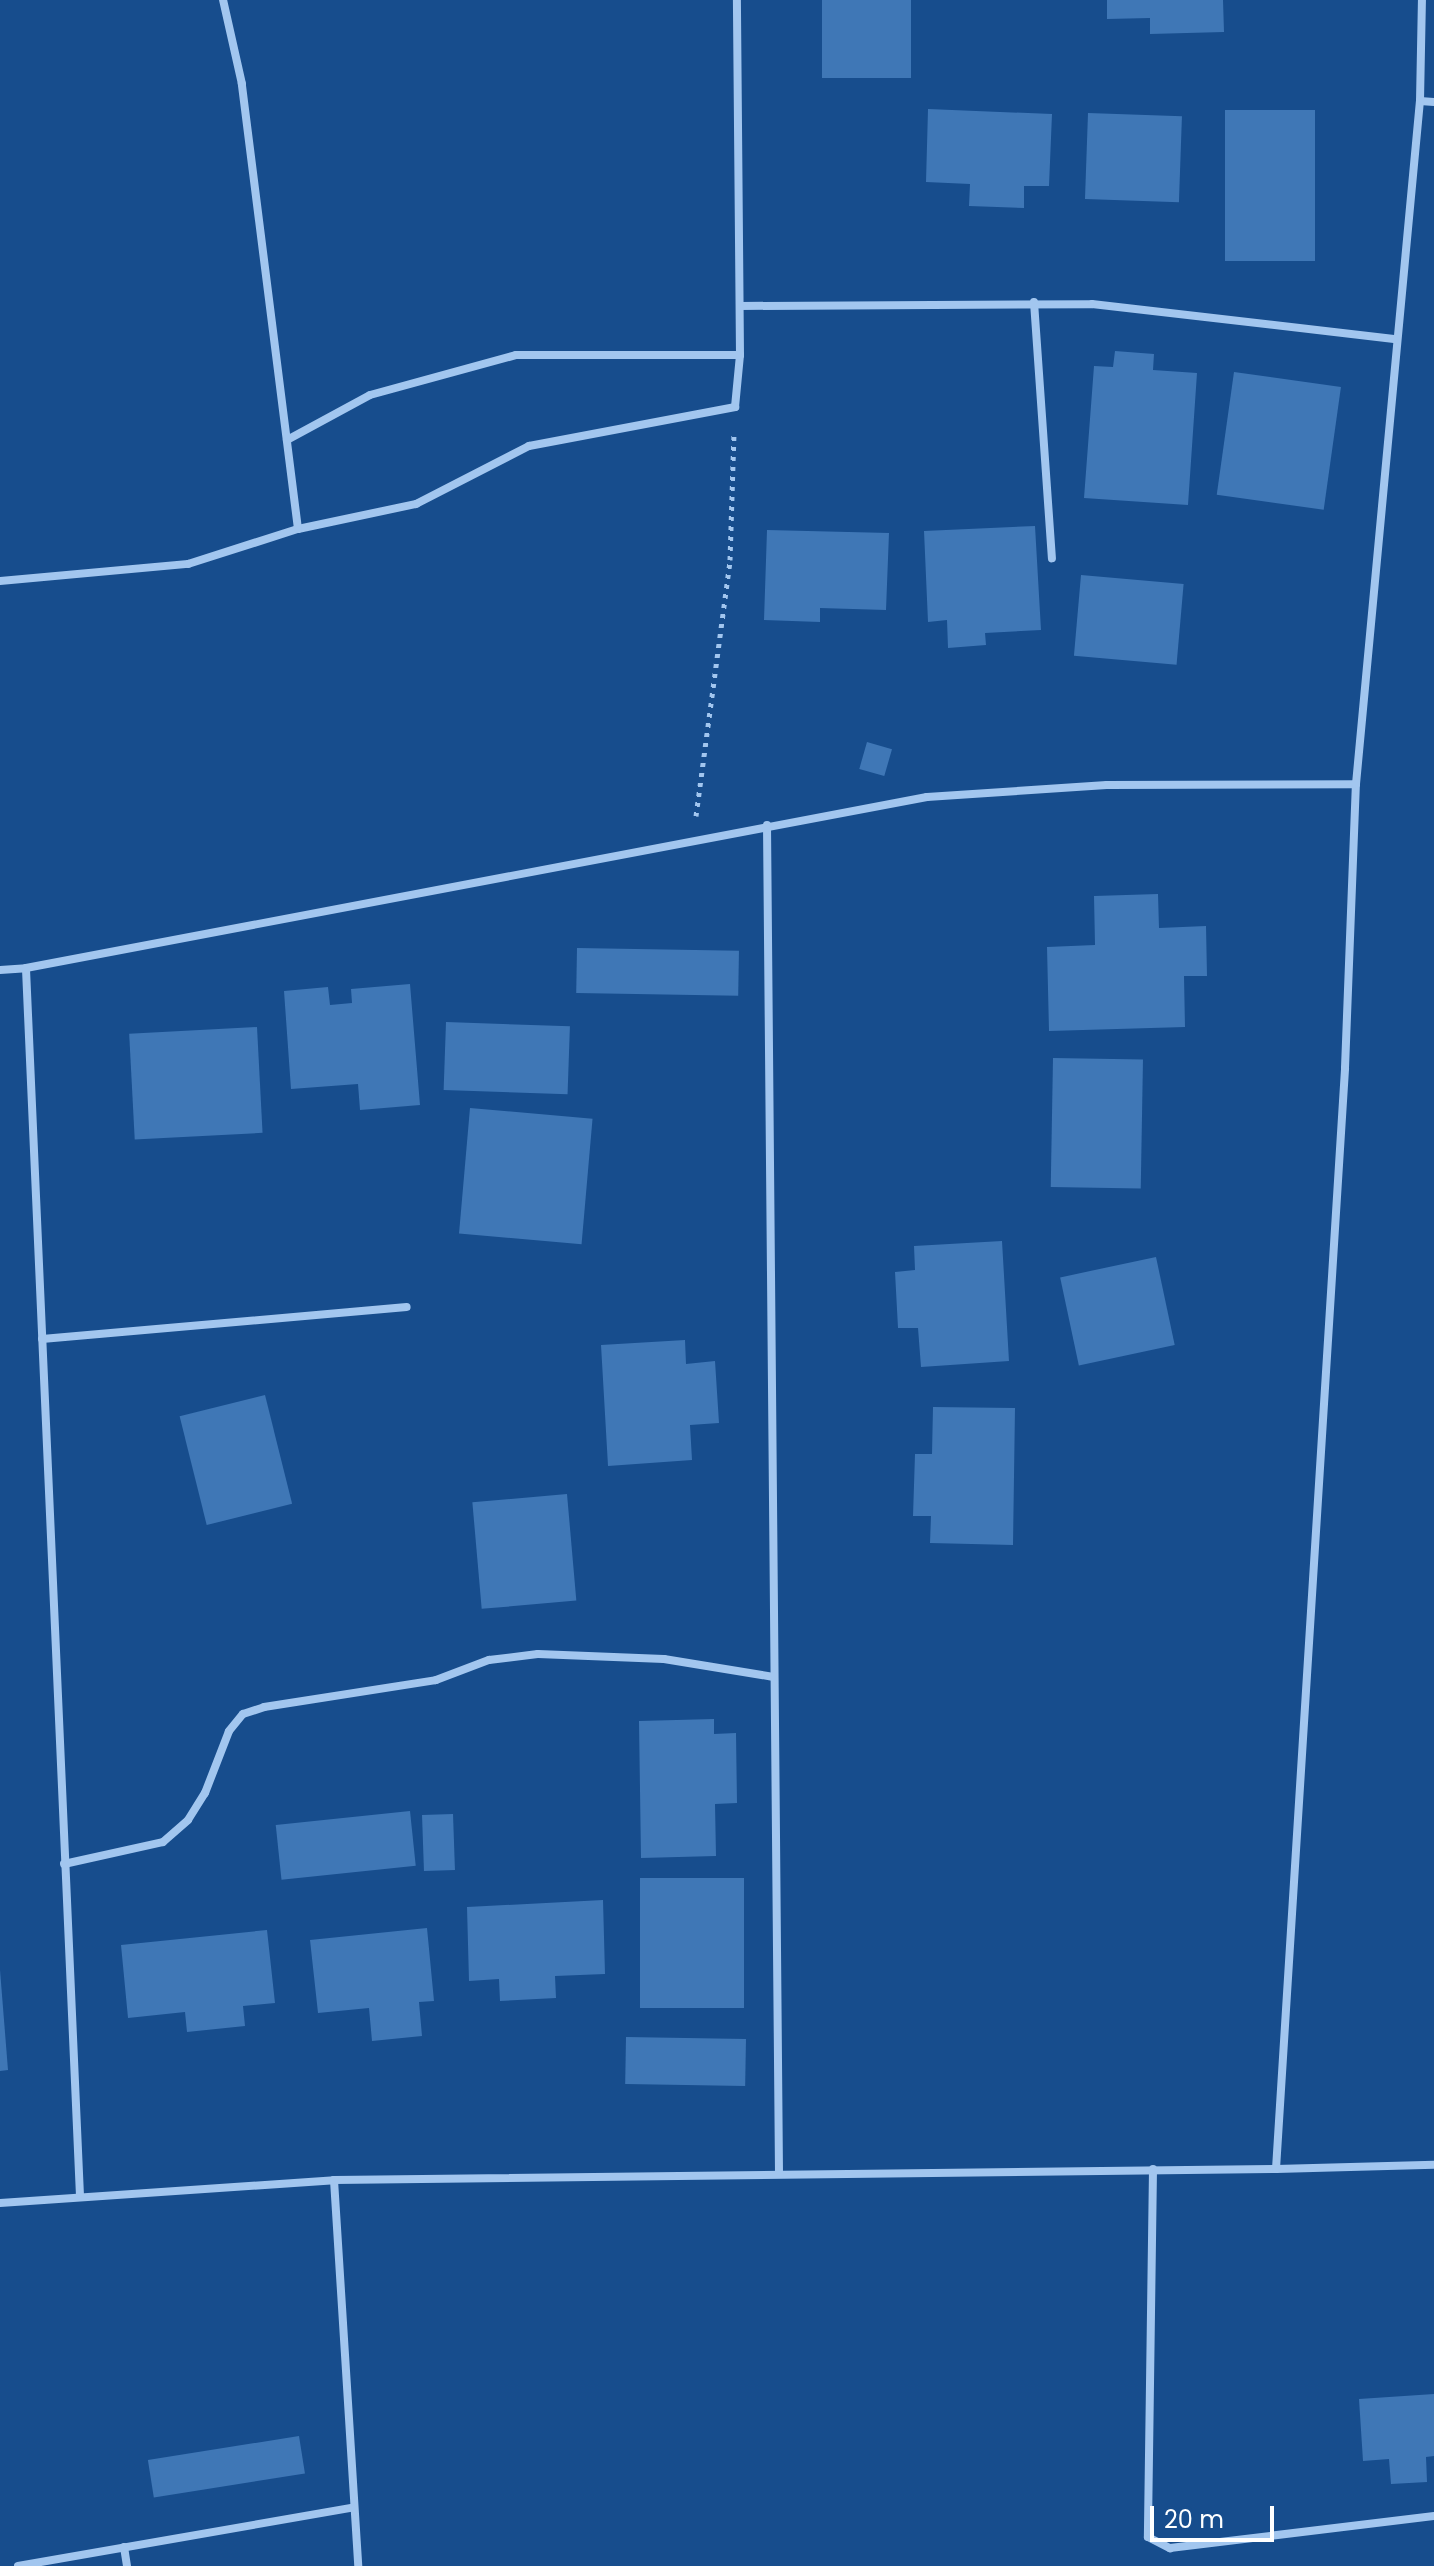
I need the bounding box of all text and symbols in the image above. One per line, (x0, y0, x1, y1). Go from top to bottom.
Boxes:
scale bar (1154, 2490, 1278, 2540)
text: 20 m (1164, 2503, 1224, 2536)

